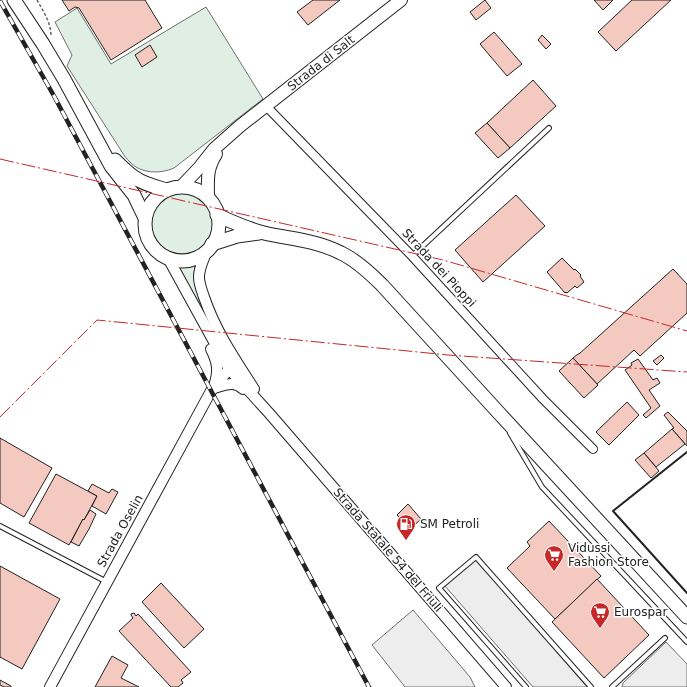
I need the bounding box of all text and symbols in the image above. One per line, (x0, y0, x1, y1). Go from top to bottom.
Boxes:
street label: Strada di Salt (285, 32, 358, 94)
street label: Strada dei Pioppi (399, 226, 479, 310)
street label: Strada Statale 54 del Friuli (330, 485, 446, 615)
street label: Strada Oselin (94, 492, 146, 570)
fuel station icon: SM Petroli (395, 513, 417, 541)
place label: SM Petroli (420, 517, 479, 531)
place label: Vidussi Fashion Store (568, 541, 649, 569)
supermarket icon: Vidussi Fashion Store (543, 544, 565, 572)
supermarket icon: Eurospar (589, 601, 611, 629)
place label: Eurospar (614, 605, 667, 619)

